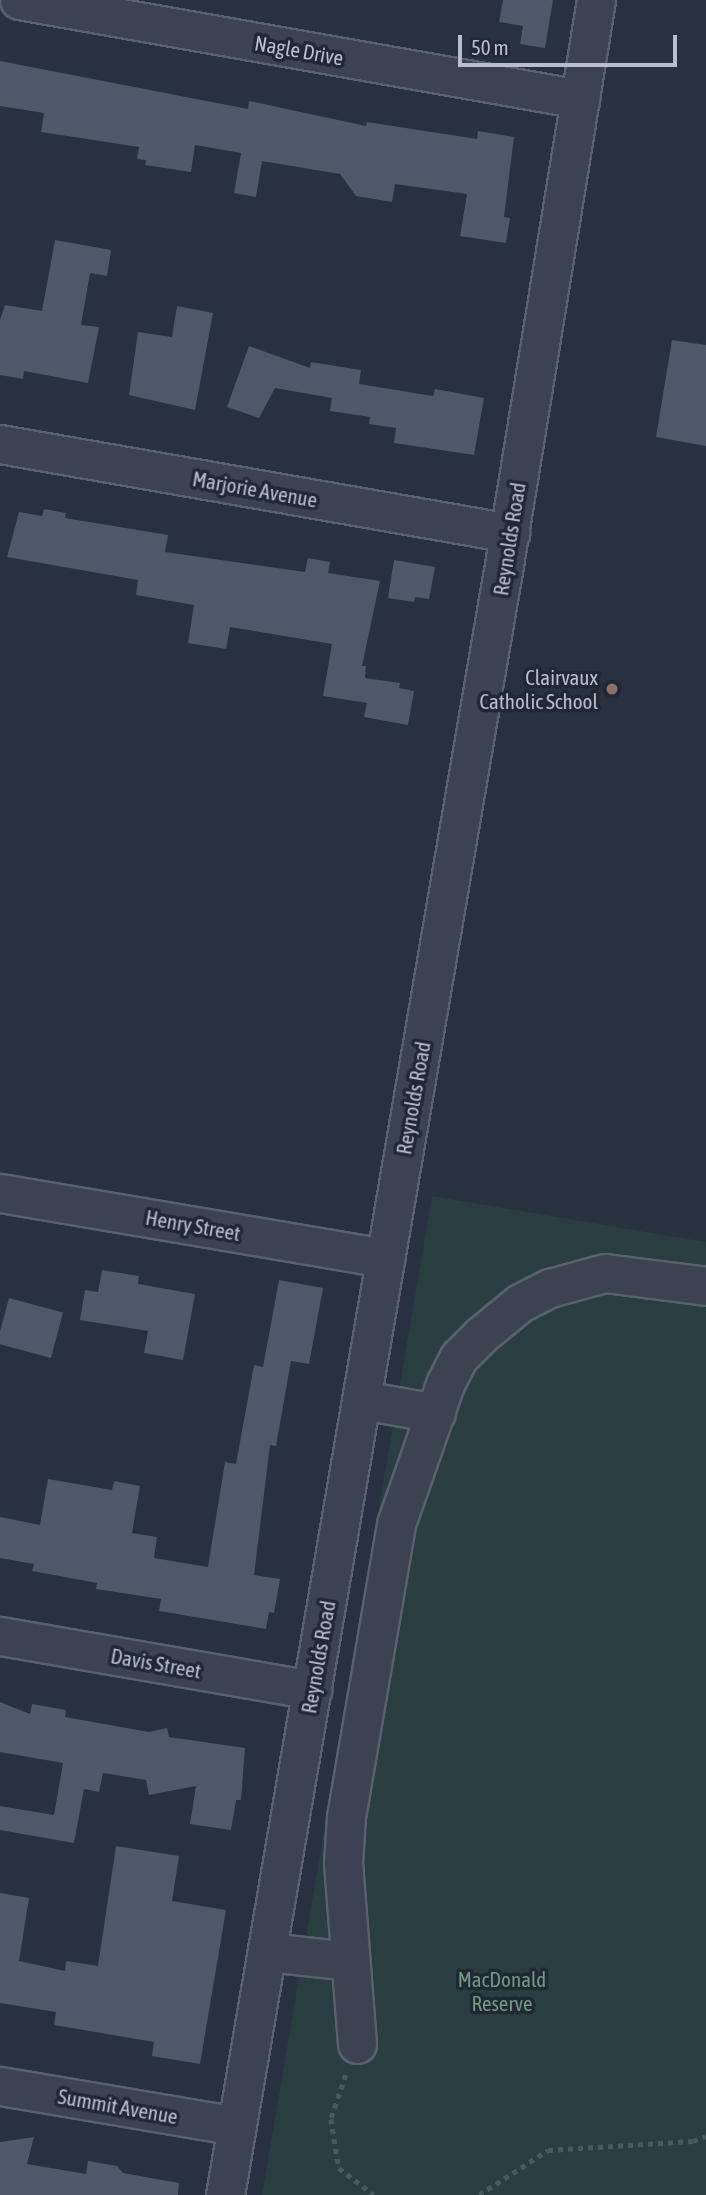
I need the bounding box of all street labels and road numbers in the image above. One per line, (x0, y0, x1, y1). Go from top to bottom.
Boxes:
street label: Nagle Drive (253, 30, 345, 70)
street label: Marjorie Avenue (191, 466, 319, 512)
street label: Reynolds Road (488, 481, 530, 597)
street label: Reynolds Road (391, 1040, 435, 1156)
street label: Henry Street (144, 1204, 242, 1246)
street label: Reynolds Road (296, 1599, 340, 1715)
street label: Davis Street (109, 1643, 203, 1683)
street label: Summit Avenue (56, 2083, 180, 2129)

